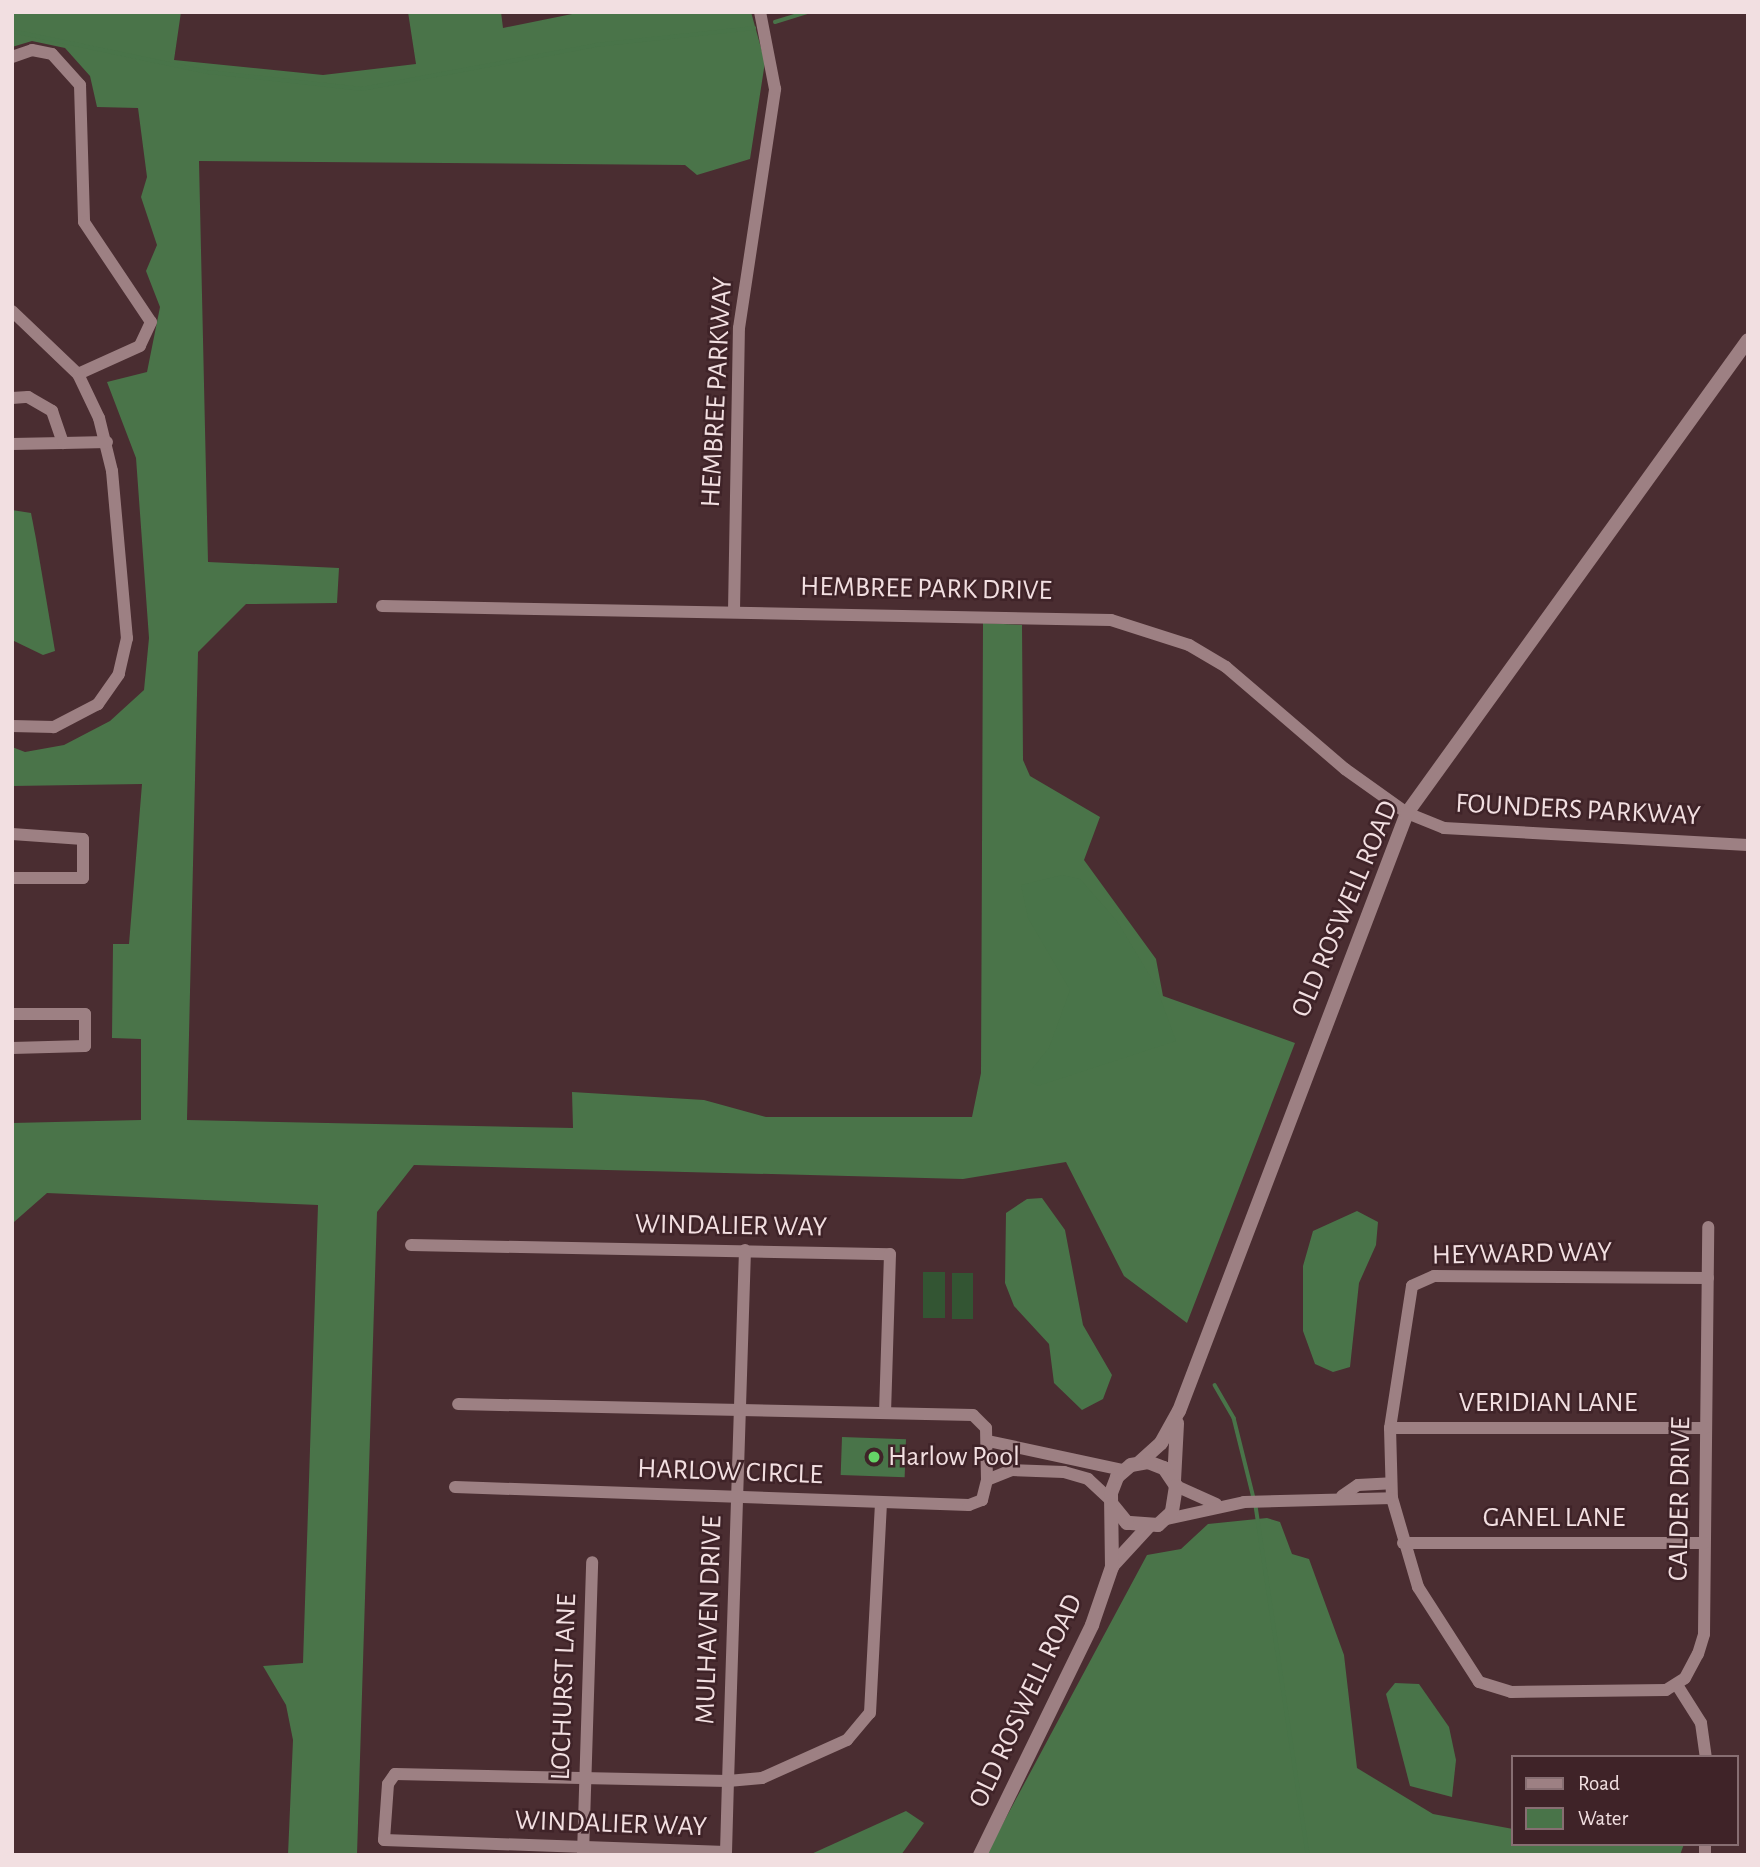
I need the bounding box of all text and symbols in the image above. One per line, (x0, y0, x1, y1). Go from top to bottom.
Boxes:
street label: HEMBREE PARKWAY (694, 276, 740, 508)
street label: HEMBREE PARK DRIVE (800, 570, 1052, 608)
street label: FOUNDERS PARKWAY (1454, 787, 1702, 833)
street label: OLD ROSWELL ROAD (1284, 796, 1406, 1022)
street label: WINDALIER WAY (635, 1208, 827, 1244)
street label: HEYWARD WAY (1432, 1236, 1612, 1272)
street label: VERIDIAN LANE (1459, 1386, 1637, 1420)
street label: CALDER DRIVE (1662, 1417, 1698, 1581)
place label: Harlow Pool (888, 1440, 1020, 1474)
marker: Harlow Pool (866, 1449, 882, 1465)
street label: HARLOW CIRCLE (637, 1452, 823, 1492)
street label: GANEL LANE (1483, 1501, 1625, 1535)
street label: MULHAVEN DRIVE (689, 1515, 729, 1725)
street label: OLD ROSWELL ROAD (962, 1589, 1090, 1813)
street label: LOCHURST LANE (544, 1593, 584, 1781)
legend (1512, 1755, 1739, 1846)
text: Road (1578, 1773, 1620, 1794)
street label: WINDALIER WAY (514, 1804, 708, 1844)
text: Water (1578, 1808, 1628, 1829)

